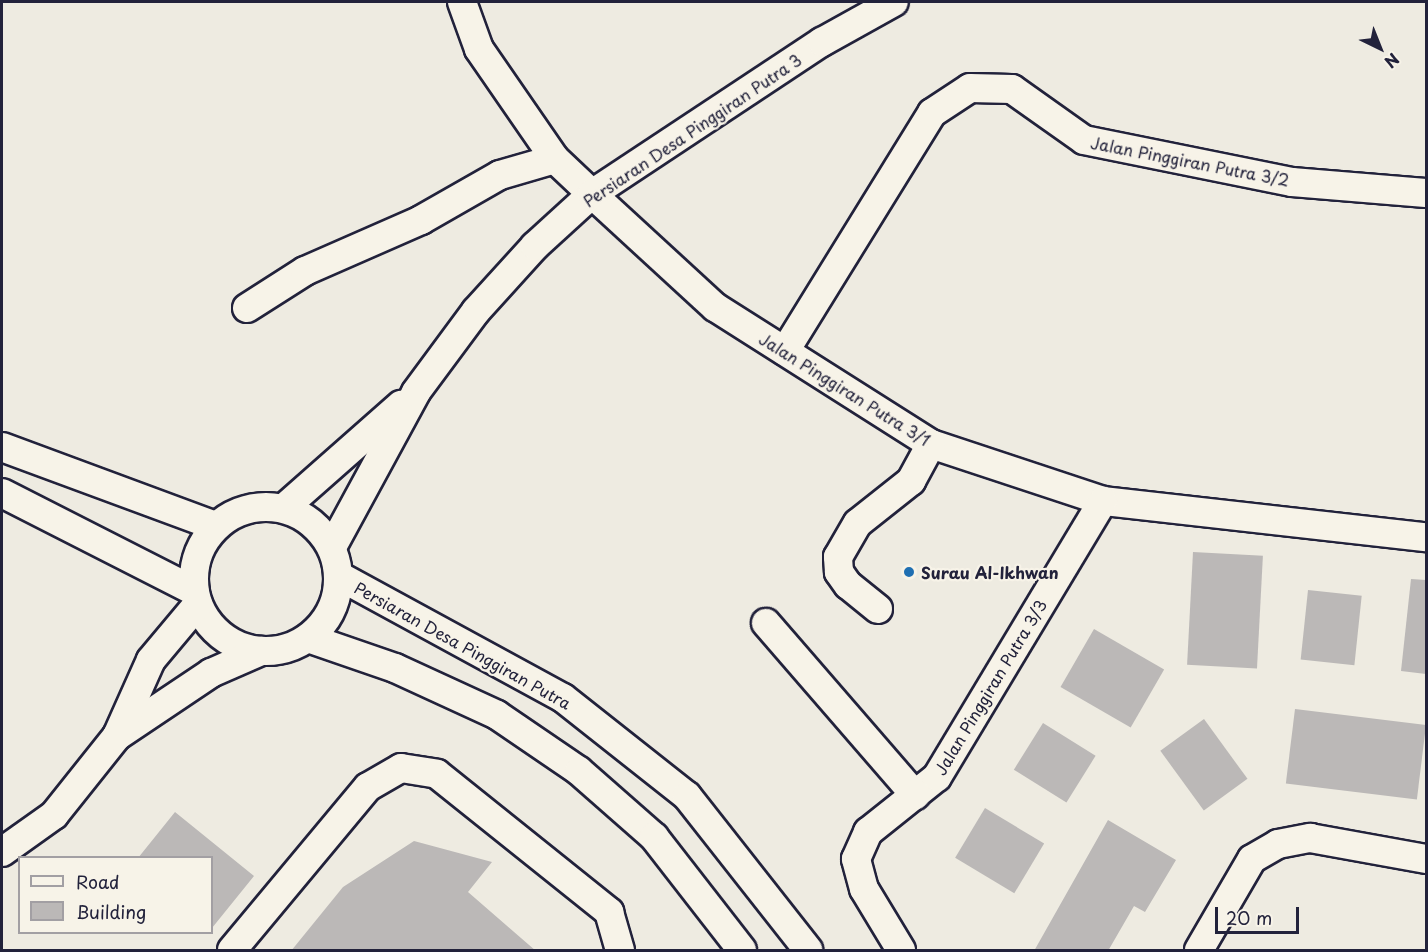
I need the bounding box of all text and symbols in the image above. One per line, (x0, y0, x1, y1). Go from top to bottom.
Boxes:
north arrow (1350, 18, 1410, 78)
text: N (1379, 48, 1405, 74)
street label: Persiaran Desa Pinggiran Putra 3 (579, 49, 805, 211)
street label: Jalan Pinggiran Putra 3/2 (1089, 132, 1291, 190)
street label: Jalan Pinggiran Putra 3/1 (756, 328, 934, 450)
place label: Surau Al-Ikhwan (921, 562, 1058, 582)
marker: Surau Al-Ikhwan (902, 565, 916, 579)
street label: Persiaran Desa Pinggiran Putra (352, 577, 574, 713)
street label: Jalan Pinggiran Putra 3/3 (930, 595, 1050, 779)
legend (18, 856, 213, 934)
text: Road (76, 868, 120, 895)
scale bar (1218, 895, 1302, 933)
text: Building (76, 898, 146, 925)
text: 20 m (1226, 904, 1272, 931)

